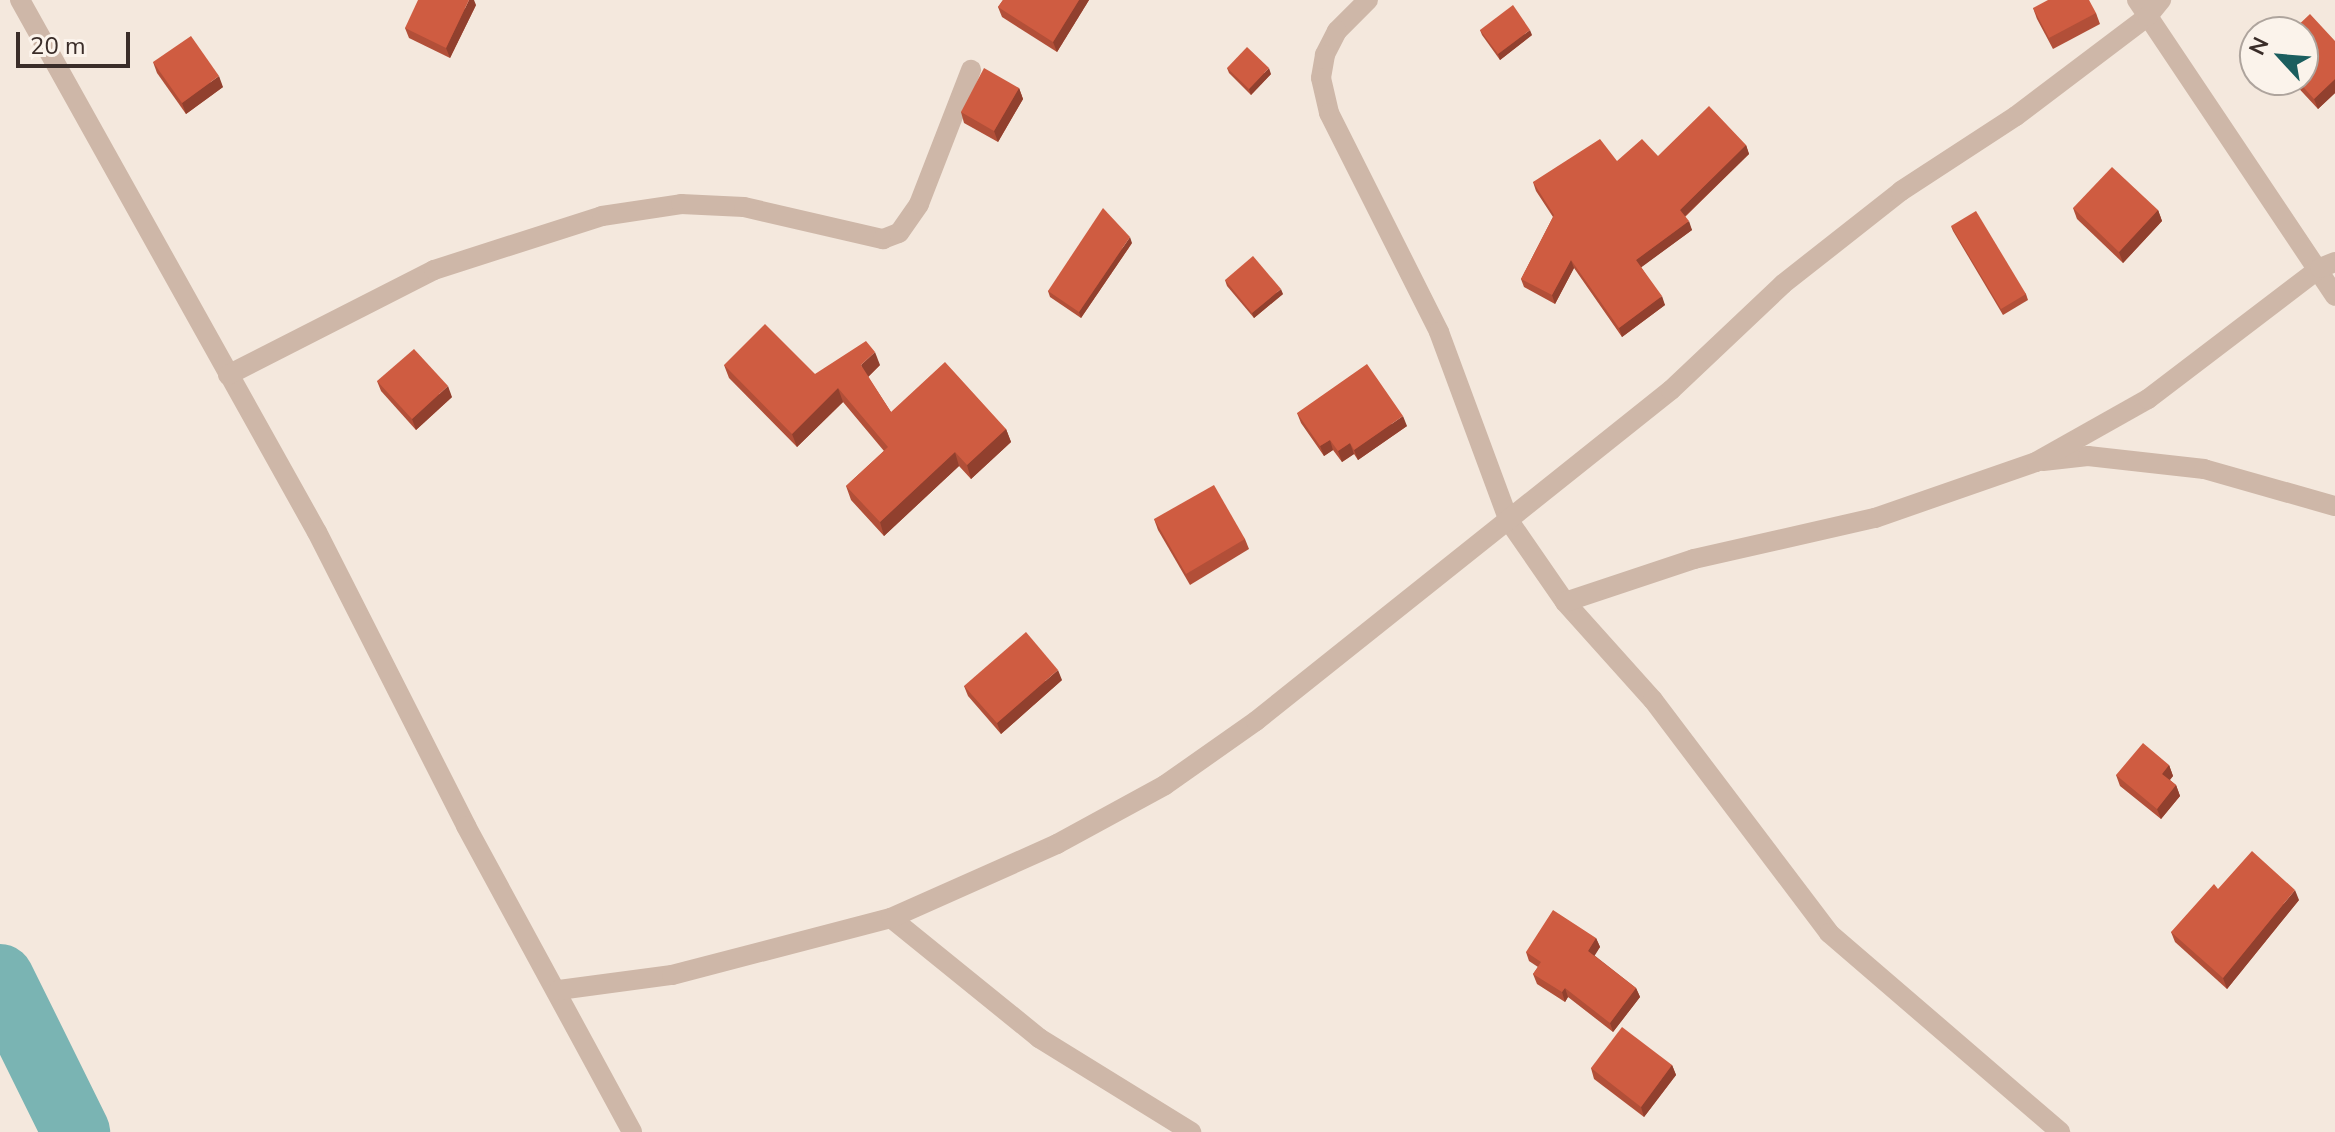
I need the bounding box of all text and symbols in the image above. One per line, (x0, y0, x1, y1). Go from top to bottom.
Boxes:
scale bar (20, 16, 134, 66)
north arrow (2239, 16, 2319, 96)
text: 20 m (30, 30, 86, 62)
text: N (2242, 32, 2276, 60)

